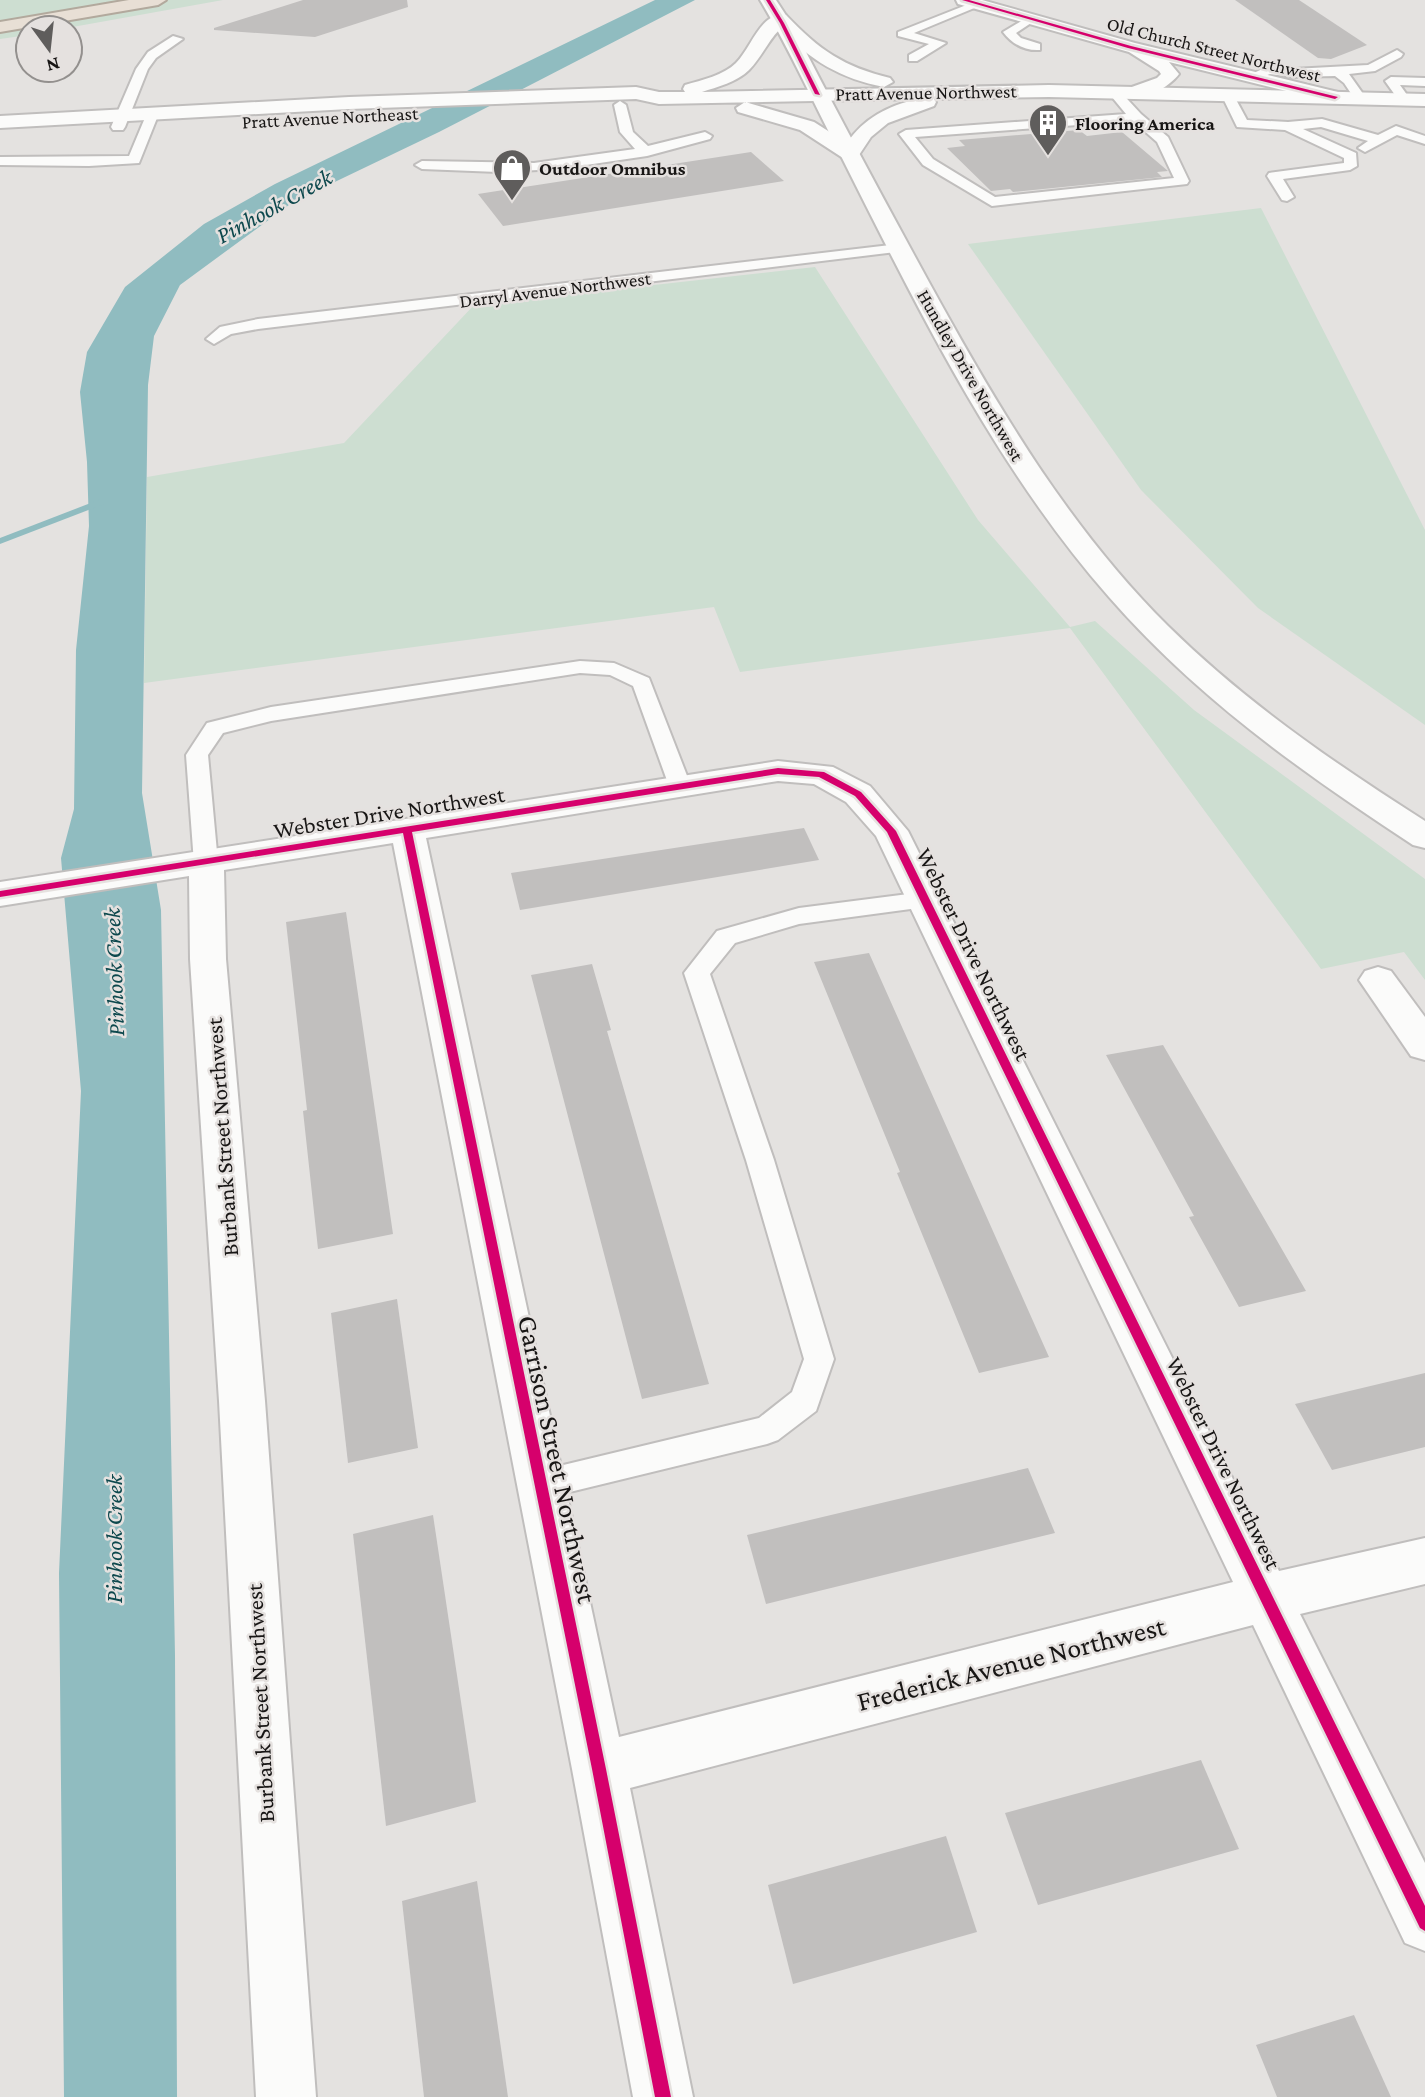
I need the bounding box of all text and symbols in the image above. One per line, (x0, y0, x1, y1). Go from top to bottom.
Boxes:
street label: Old Church Street Northwest (1105, 13, 1324, 86)
north arrow (14, 14, 84, 84)
text: N (44, 53, 62, 77)
street label: Pratt Avenue Northwest (835, 80, 1018, 105)
street label: Pratt Avenue Northeast (241, 102, 419, 133)
building icon: Flooring America (1027, 102, 1069, 157)
place label: Flooring America (1075, 113, 1215, 134)
shop icon: Outdoor Omnibus (491, 147, 533, 202)
place label: Outdoor Omnibus (539, 158, 686, 179)
water label: Pinhook Creek (211, 162, 338, 249)
street label: Darryl Avenue Northwest (458, 267, 653, 312)
street label: Hundley Drive Northwest (913, 286, 1029, 465)
street label: Webster Drive Northwest (272, 781, 507, 843)
street label: Webster Drive Northwest (911, 843, 1037, 1065)
water label: Pinhook Creek (98, 906, 129, 1037)
street label: Burbank Street Northwest (201, 1016, 243, 1257)
street label: Garrison Street Northwest (512, 1312, 603, 1606)
street label: Webster Drive Northwest (1161, 1352, 1287, 1574)
water label: Pinhook Creek (100, 1473, 127, 1603)
street label: Burbank Street Northwest (241, 1583, 279, 1823)
street label: Frederick Avenue Northwest (854, 1610, 1169, 1717)

